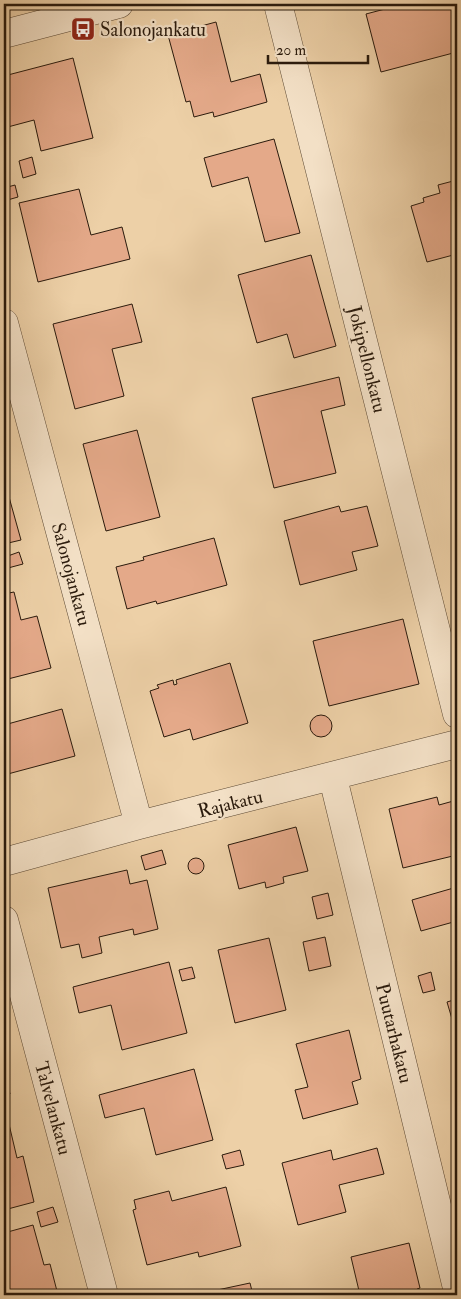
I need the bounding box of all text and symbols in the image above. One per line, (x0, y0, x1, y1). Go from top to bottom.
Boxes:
bus stop icon: Salonojankatu (70, 16, 96, 42)
place label: Salonojankatu (100, 18, 206, 42)
scale bar (268, 32, 368, 64)
text: 20 m (276, 41, 306, 60)
street label: Jokipellonkatu (341, 302, 392, 416)
street label: Salonojankatu (46, 520, 96, 629)
street label: Rajakatu (195, 784, 265, 824)
street label: Puutarhakatu (370, 981, 418, 1086)
street label: Talvelankatu (29, 1059, 77, 1158)

